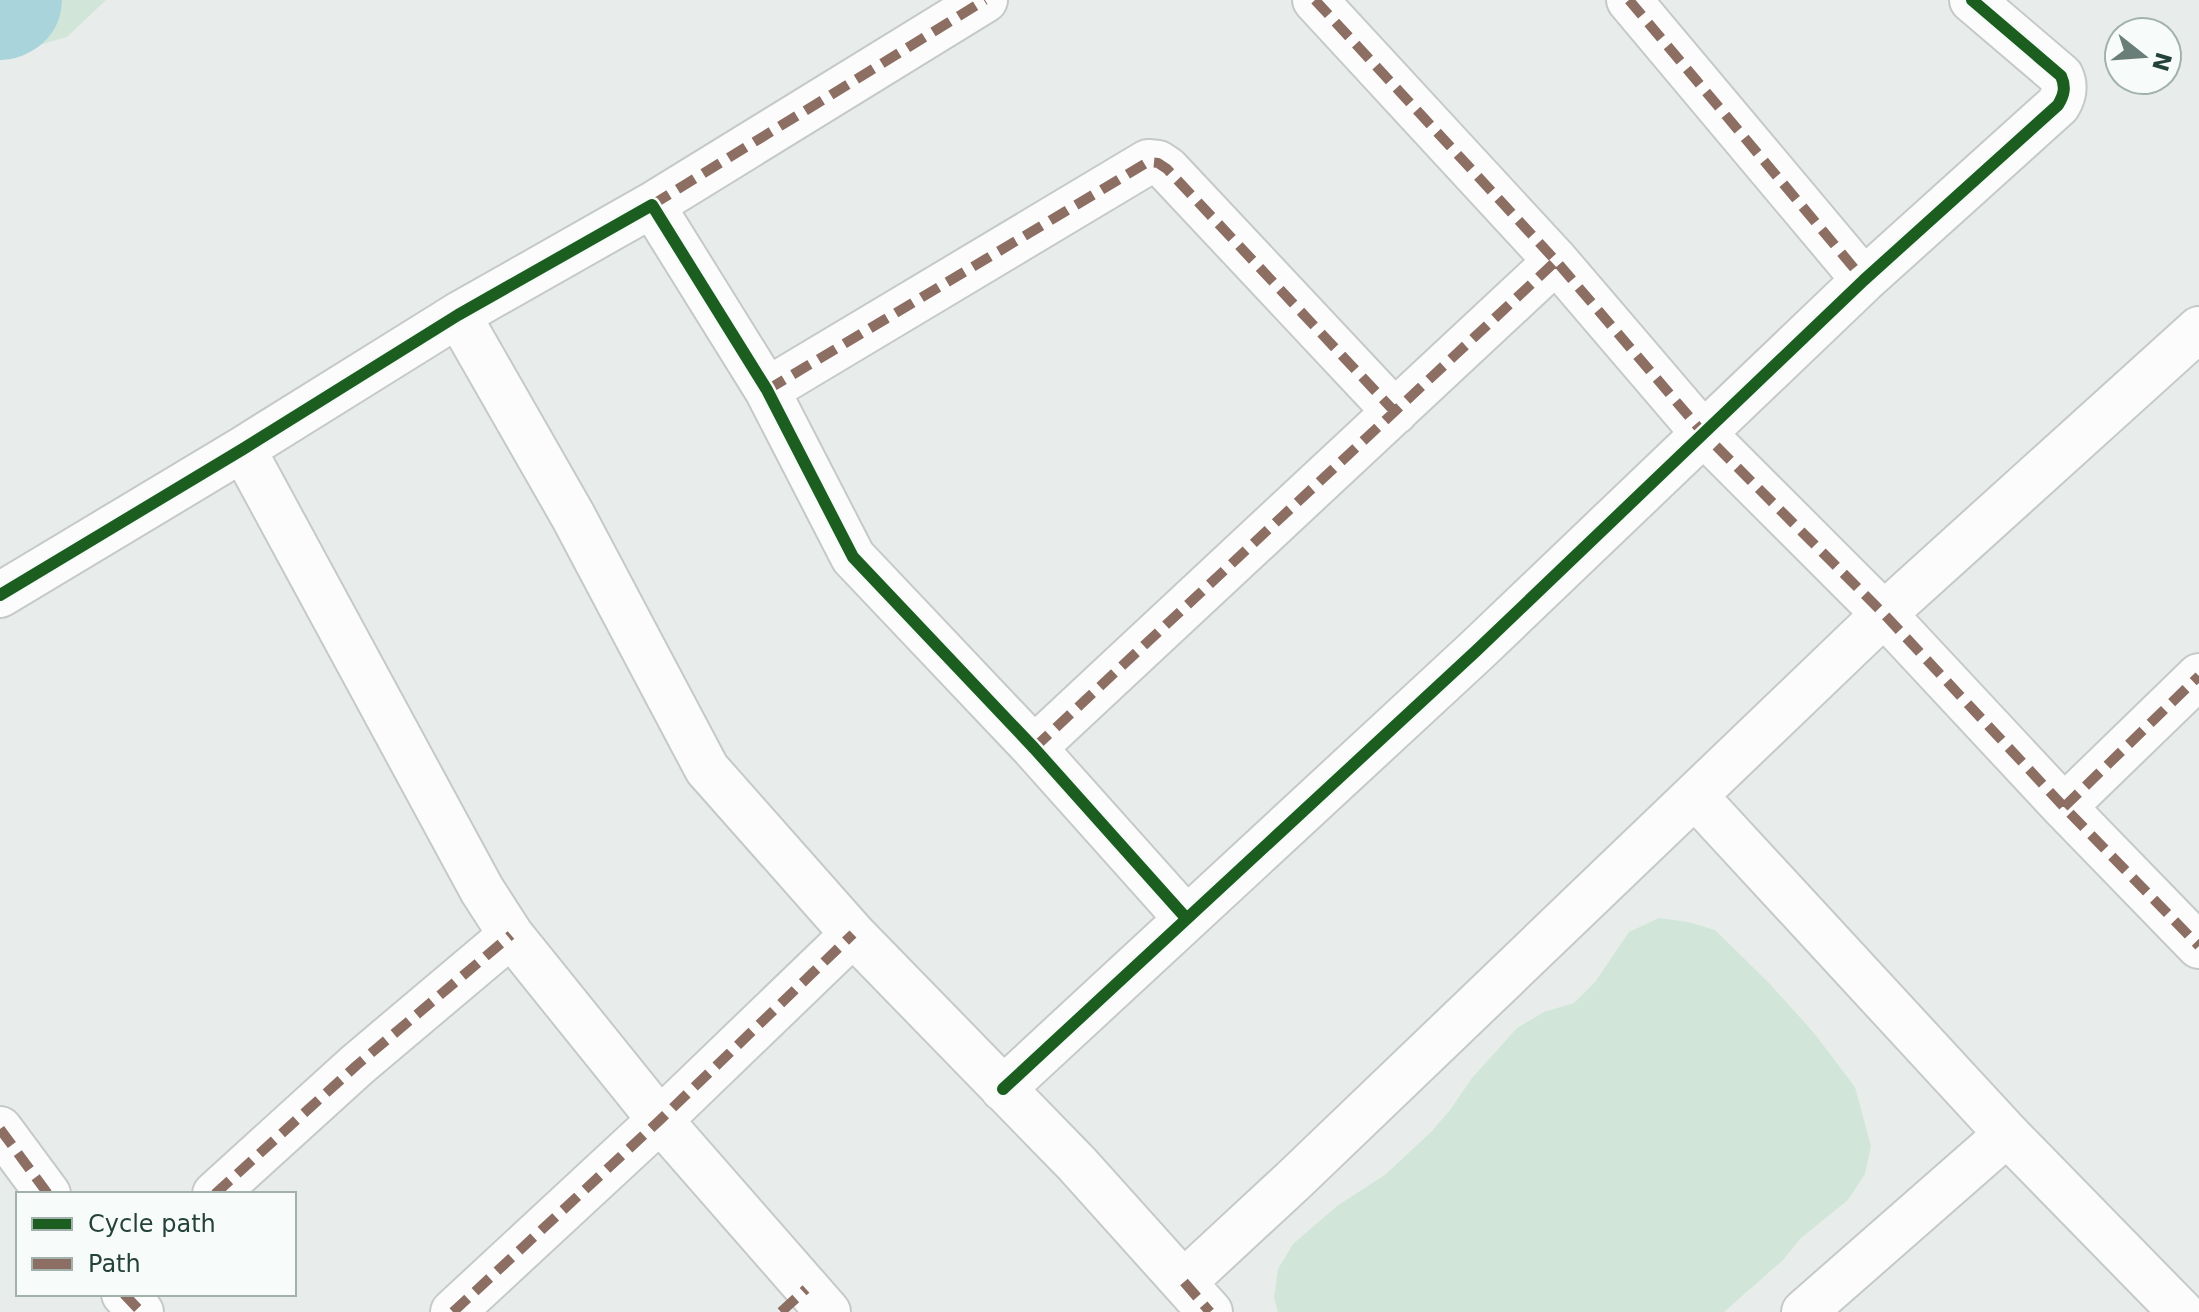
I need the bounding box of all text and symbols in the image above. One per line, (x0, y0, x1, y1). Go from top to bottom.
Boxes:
north arrow (2103, 16, 2183, 96)
text: N (2147, 49, 2176, 74)
legend (16, 1192, 296, 1296)
text: Cycle path (88, 1210, 216, 1238)
text: Path (88, 1250, 141, 1278)

